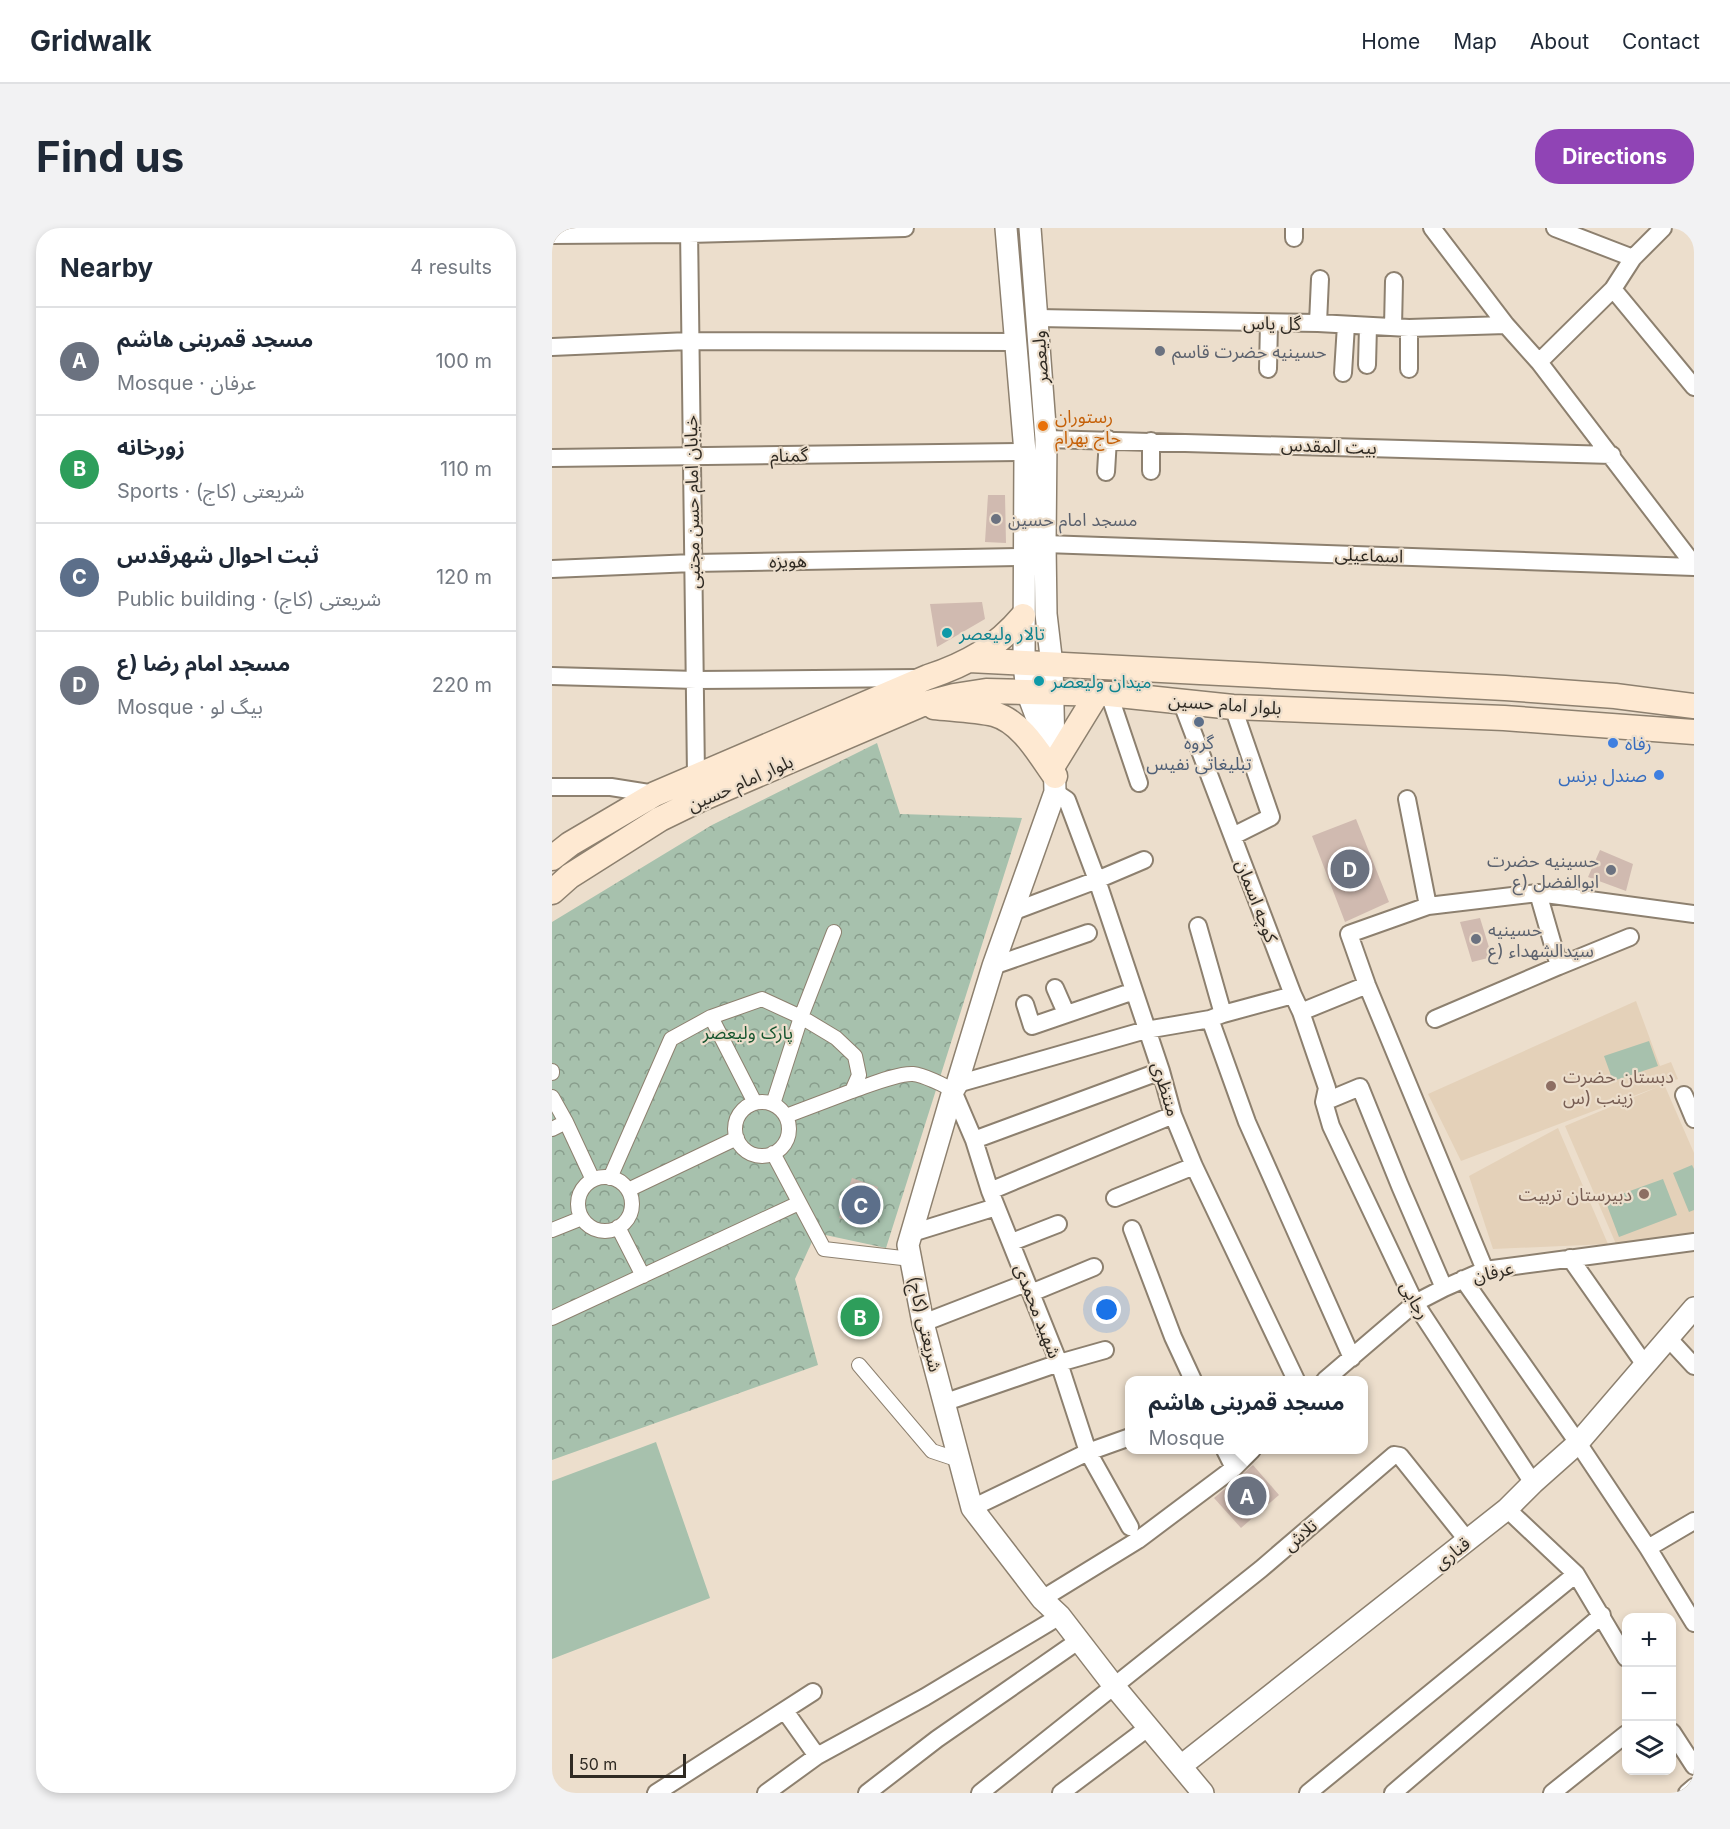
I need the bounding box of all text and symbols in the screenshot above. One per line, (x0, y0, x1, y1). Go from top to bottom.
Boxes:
text: Gridwalk (30, 24, 152, 58)
text: Home (1361, 29, 1420, 54)
text: Map (1453, 29, 1497, 54)
text: About (1530, 29, 1589, 54)
text: Contact (1622, 29, 1700, 54)
button: Directions (1535, 129, 1694, 184)
text: Find us (36, 131, 184, 182)
text: Nearby (60, 252, 153, 283)
text: 4 results (410, 255, 492, 279)
street label: گل یاس (1243, 312, 1302, 335)
text: مسجد قمربنی هاشم (117, 326, 313, 352)
street label: ولیعصر (1028, 330, 1053, 385)
place label: حسینیه حضرت قاسم (1172, 341, 1327, 365)
marker: حسینیه حضرت قاسم (1153, 344, 1167, 358)
text: A (72, 349, 87, 373)
text: 100 m (435, 349, 492, 373)
text: Mosque · عرفان (117, 371, 256, 395)
place label: رستوران حاج بهرام (1055, 406, 1121, 452)
street label: خیابان امام حسن مجتبی (680, 415, 708, 589)
marker: رستوران حاج بهرام (1036, 419, 1050, 433)
text: زورخانه (117, 434, 185, 460)
street label: بیت المقدس (1281, 434, 1377, 459)
street label: گمنام (770, 444, 809, 470)
text: B (73, 457, 86, 481)
text: 110 m (440, 457, 492, 481)
text: Sports · شریعتی (کاج) (117, 479, 304, 503)
place label: مسجد امام حسین (1008, 509, 1137, 534)
marker: مسجد امام حسین (989, 512, 1003, 526)
text: ثبت احوال شهرقدس (117, 542, 319, 568)
street label: اسماعیلی (1334, 543, 1404, 568)
street label: هویزه (769, 550, 807, 573)
text: C (72, 565, 87, 589)
text: 120 m (436, 565, 492, 589)
text: Public building · شریعتی (کاج) (117, 587, 381, 611)
place label: تالار ولیعصر (958, 623, 1045, 645)
marker: تالار ولیعصر (940, 626, 954, 640)
text: مسجد امام رضا (ع (117, 650, 290, 676)
place label: میدان ولیعصر (1050, 671, 1151, 693)
text: D (72, 673, 87, 697)
text: 220 m (432, 673, 492, 697)
marker: میدان ولیعصر (1032, 674, 1046, 688)
street label: بلوار امام حسین (1168, 690, 1282, 722)
text: Mosque · بیگ لو (117, 695, 263, 719)
marker: گروه تبلیغاتی نفیس (1192, 715, 1206, 729)
place label: گروه تبلیغاتی نفیس (1146, 732, 1252, 775)
place label: رفاه (1625, 733, 1652, 755)
marker: رفاه (1606, 736, 1620, 750)
street label: بلوار امام حسین (684, 750, 798, 819)
place label: صندل برنس (1558, 765, 1647, 787)
marker: صندل برنس (1652, 768, 1666, 782)
pin: D (1330, 846, 1370, 892)
place label: حسینیه حضرت ابوالفضل (ع (1487, 850, 1599, 896)
street label: کوچه اسمان (1231, 857, 1283, 946)
marker: حسینیه حضرت ابوالفضل (ع (1604, 863, 1618, 877)
place label: حسینیه سیدالشهداء (ع (1488, 919, 1594, 965)
marker: حسینیه سیدالشهداء (ع (1469, 932, 1483, 946)
park label: پارک ولیعصر (702, 1022, 793, 1044)
street label: منتظری (1147, 1059, 1184, 1119)
place label: دبستان حضرت زینب (س (1563, 1066, 1674, 1109)
marker: دبستان حضرت زینب (س (1544, 1079, 1558, 1093)
pin: C (842, 1182, 880, 1228)
place label: دبیرستان تربیت (1519, 1184, 1632, 1206)
marker: دبیرستان تربیت (1637, 1187, 1651, 1201)
street label: عرفان (1471, 1257, 1516, 1288)
street label: شهید محمدی (1009, 1261, 1066, 1361)
street label: شریعتی (کاج) (901, 1274, 946, 1375)
street label: رجایی (1395, 1277, 1434, 1323)
pin: B (840, 1294, 880, 1340)
your location (1092, 1295, 1121, 1324)
popup (1125, 1376, 1368, 1454)
text: مسجد قمربنی هاشم (1148, 1389, 1345, 1415)
text: Mosque (1148, 1426, 1225, 1450)
pin: A (1228, 1474, 1266, 1518)
street label: تلاش (1279, 1515, 1322, 1556)
street label: قناری (1430, 1532, 1475, 1574)
map controls (1622, 1613, 1676, 1775)
button: + (1622, 1613, 1676, 1667)
button: − (1622, 1667, 1676, 1721)
button: layers (1622, 1721, 1676, 1775)
scale bar (570, 1751, 686, 1778)
text: 50 m (579, 1754, 617, 1774)

